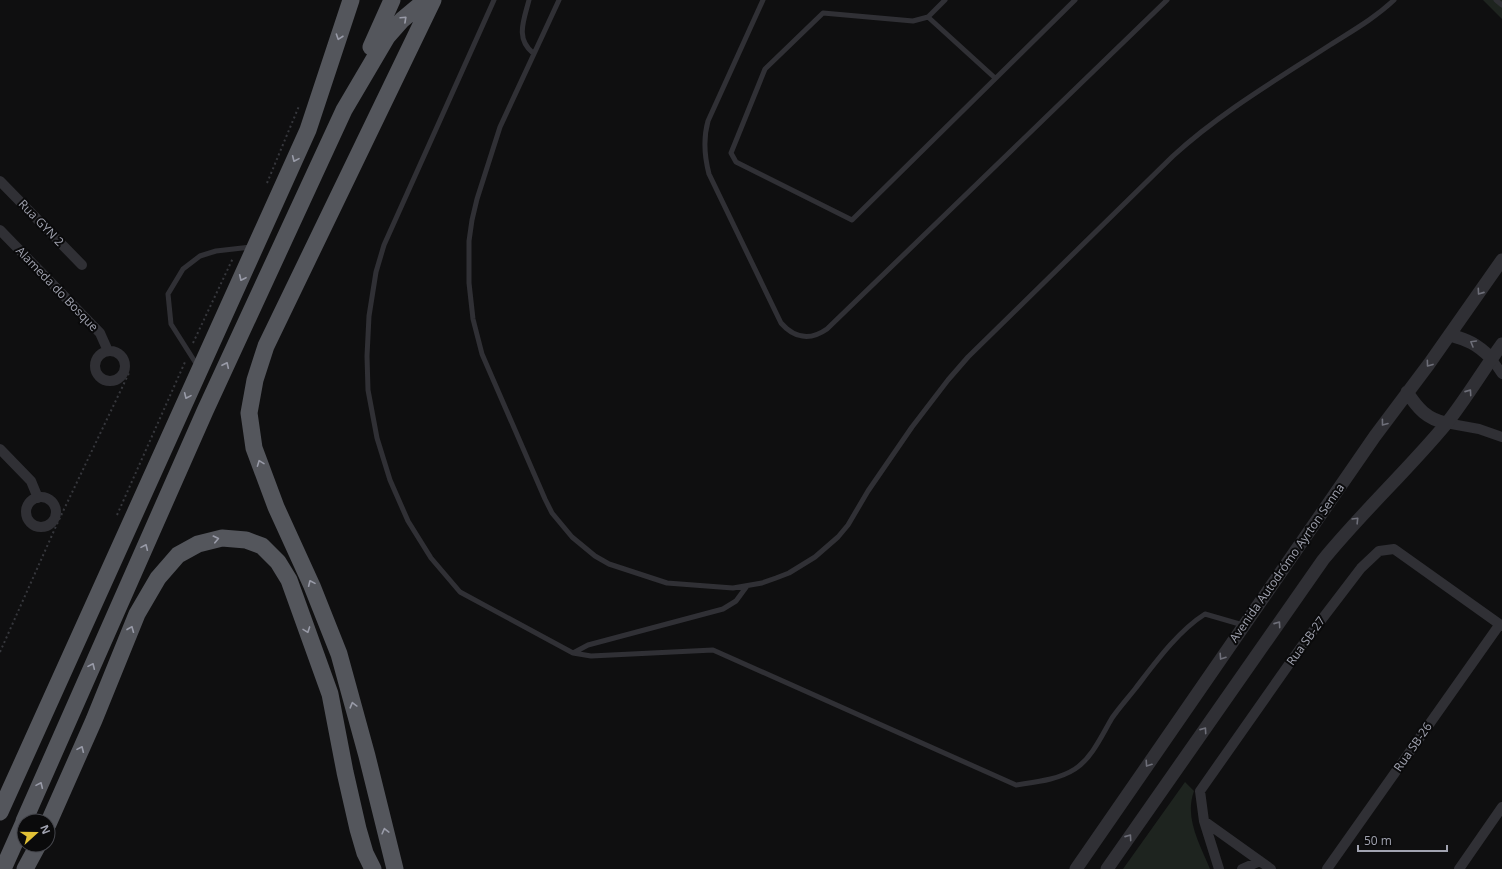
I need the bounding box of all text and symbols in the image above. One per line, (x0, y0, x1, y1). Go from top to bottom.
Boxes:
one-way arrow (399, 16, 407, 24)
one-way arrow (335, 33, 344, 40)
one-way arrow (292, 155, 300, 163)
street label: Rua GYN 2 (15, 196, 68, 250)
street label: Alameda do Bosque (12, 242, 103, 335)
one-way arrow (239, 273, 247, 281)
one-way arrow (1477, 288, 1485, 295)
one-way arrow (1469, 340, 1477, 347)
one-way arrow (1427, 360, 1434, 367)
one-way arrow (221, 361, 229, 369)
one-way arrow (1464, 389, 1471, 396)
one-way arrow (184, 391, 192, 399)
one-way arrow (1382, 419, 1389, 426)
one-way arrow (256, 460, 264, 467)
street label: Avenida Autodrómo Ayrton Senna (1225, 480, 1348, 646)
one-way arrow (1352, 517, 1359, 525)
one-way arrow (213, 536, 219, 544)
one-way arrow (140, 544, 148, 551)
one-way arrow (307, 579, 315, 586)
street label: Rua SB-27 (1282, 613, 1329, 669)
one-way arrow (1273, 621, 1281, 628)
one-way arrow (126, 626, 134, 633)
one-way arrow (302, 626, 310, 633)
one-way arrow (1220, 652, 1227, 659)
one-way arrow (87, 663, 95, 671)
one-way arrow (349, 702, 358, 709)
street label: Rua SB-26 (1389, 719, 1436, 775)
one-way arrow (1199, 728, 1206, 735)
one-way arrow (76, 746, 84, 754)
one-way arrow (1145, 760, 1153, 767)
one-way arrow (35, 782, 43, 790)
north arrow (16, 813, 56, 853)
text: N (37, 822, 54, 836)
scale bar (1358, 827, 1447, 853)
one-way arrow (382, 828, 390, 834)
text: 50 m (1364, 832, 1392, 849)
one-way arrow (1124, 834, 1132, 841)

